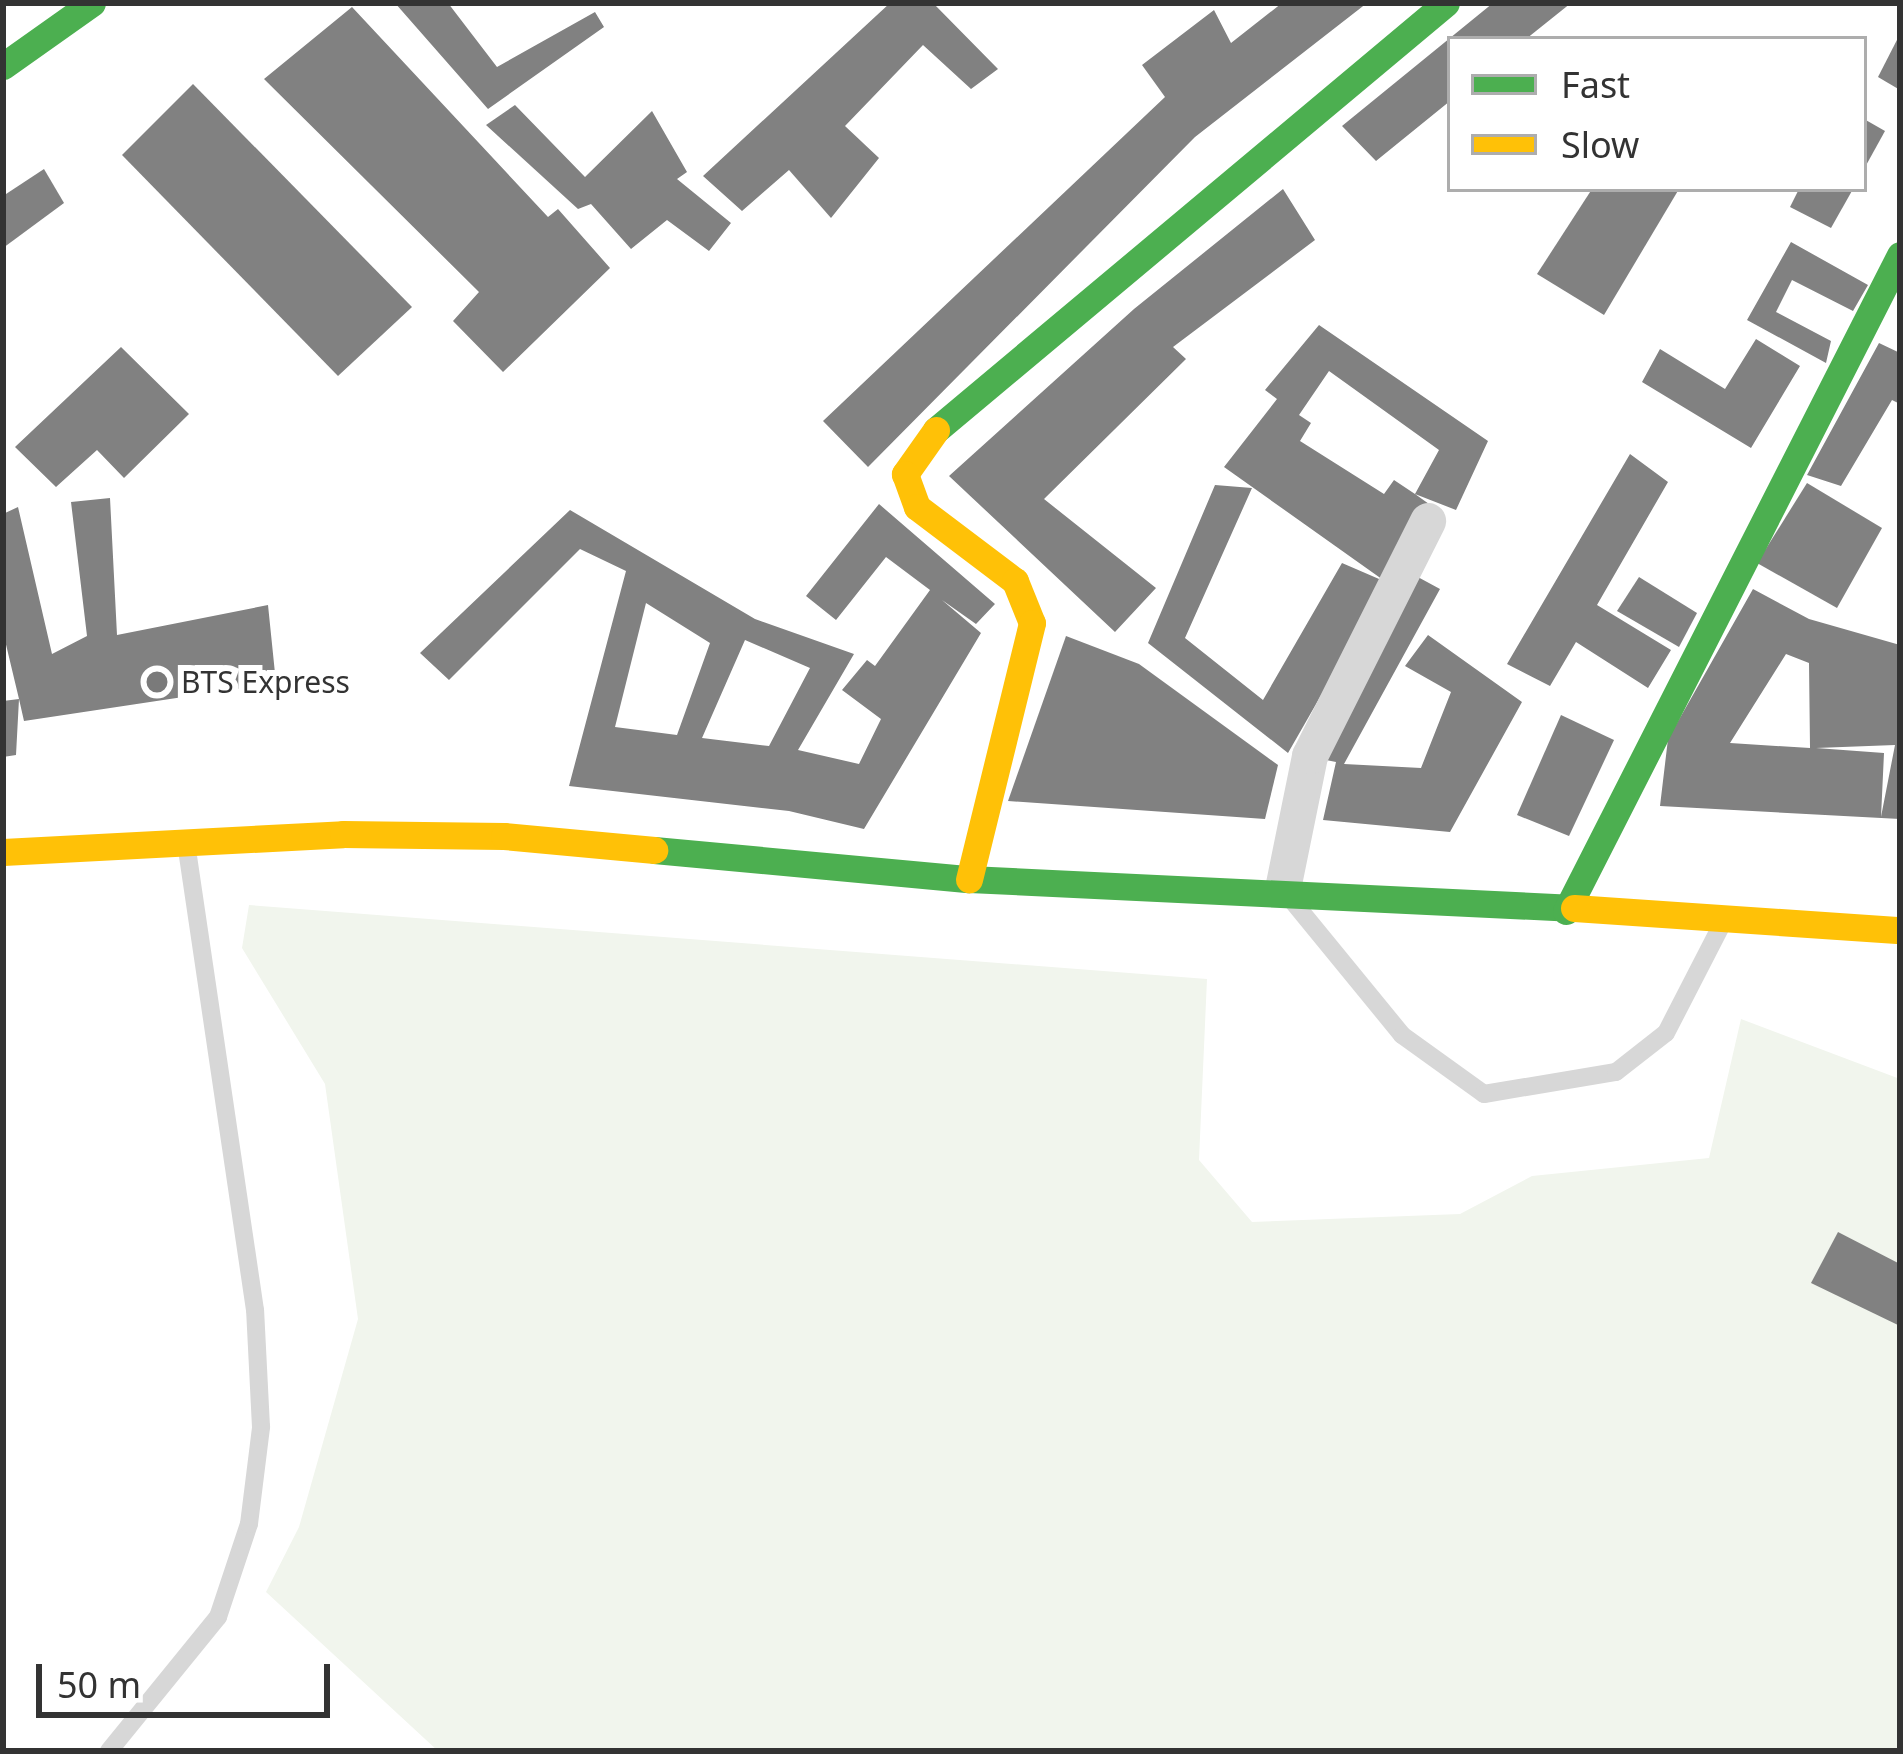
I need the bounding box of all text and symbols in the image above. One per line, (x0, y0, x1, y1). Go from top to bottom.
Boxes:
legend (1447, 36, 1867, 192)
text: Fast (1561, 60, 1630, 109)
text: Slow (1561, 120, 1639, 169)
place label: BTS Express (181, 664, 350, 700)
marker: BTS Express (144, 669, 170, 695)
scale bar (42, 1640, 336, 1714)
text: 50 m (57, 1660, 141, 1709)

